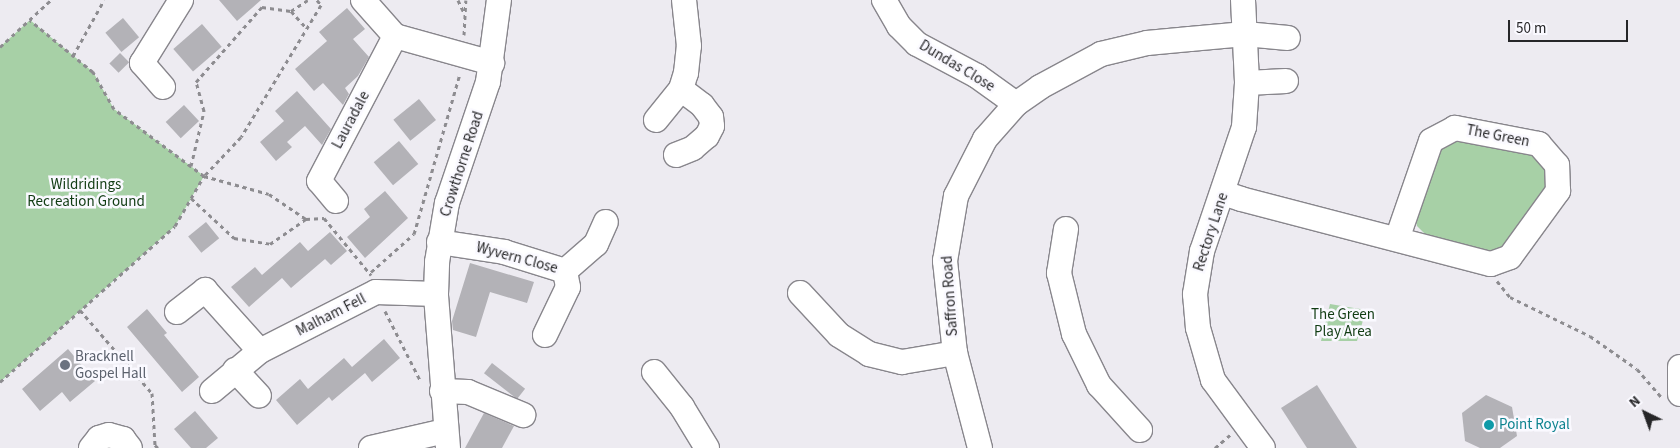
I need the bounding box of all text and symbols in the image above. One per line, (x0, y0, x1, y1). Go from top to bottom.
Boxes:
scale bar (1510, 10, 1630, 42)
text: 50 m (1516, 18, 1546, 39)
street label: Dundas Close (916, 36, 998, 96)
street label: Lauradale (328, 88, 374, 152)
street label: Crowthorne Road (436, 109, 488, 219)
street label: The Green (1465, 121, 1531, 151)
park label: Wildridings Recreation Ground (27, 175, 145, 210)
street label: Rectory Lane (1190, 190, 1232, 274)
street label: Wyvern Close (474, 238, 560, 278)
street label: Saffron Road (938, 255, 962, 337)
street label: Malham Fell (293, 290, 369, 340)
park label: The Green Play Area (1311, 305, 1375, 340)
place label: Bracknell Gospel Hall (75, 347, 146, 382)
marker: Bracknell Gospel Hall (59, 359, 71, 371)
north arrow (1620, 388, 1670, 438)
text: N (1625, 391, 1645, 412)
place label: Point Royal (1499, 416, 1570, 434)
marker: Point Royal (1483, 419, 1495, 431)

